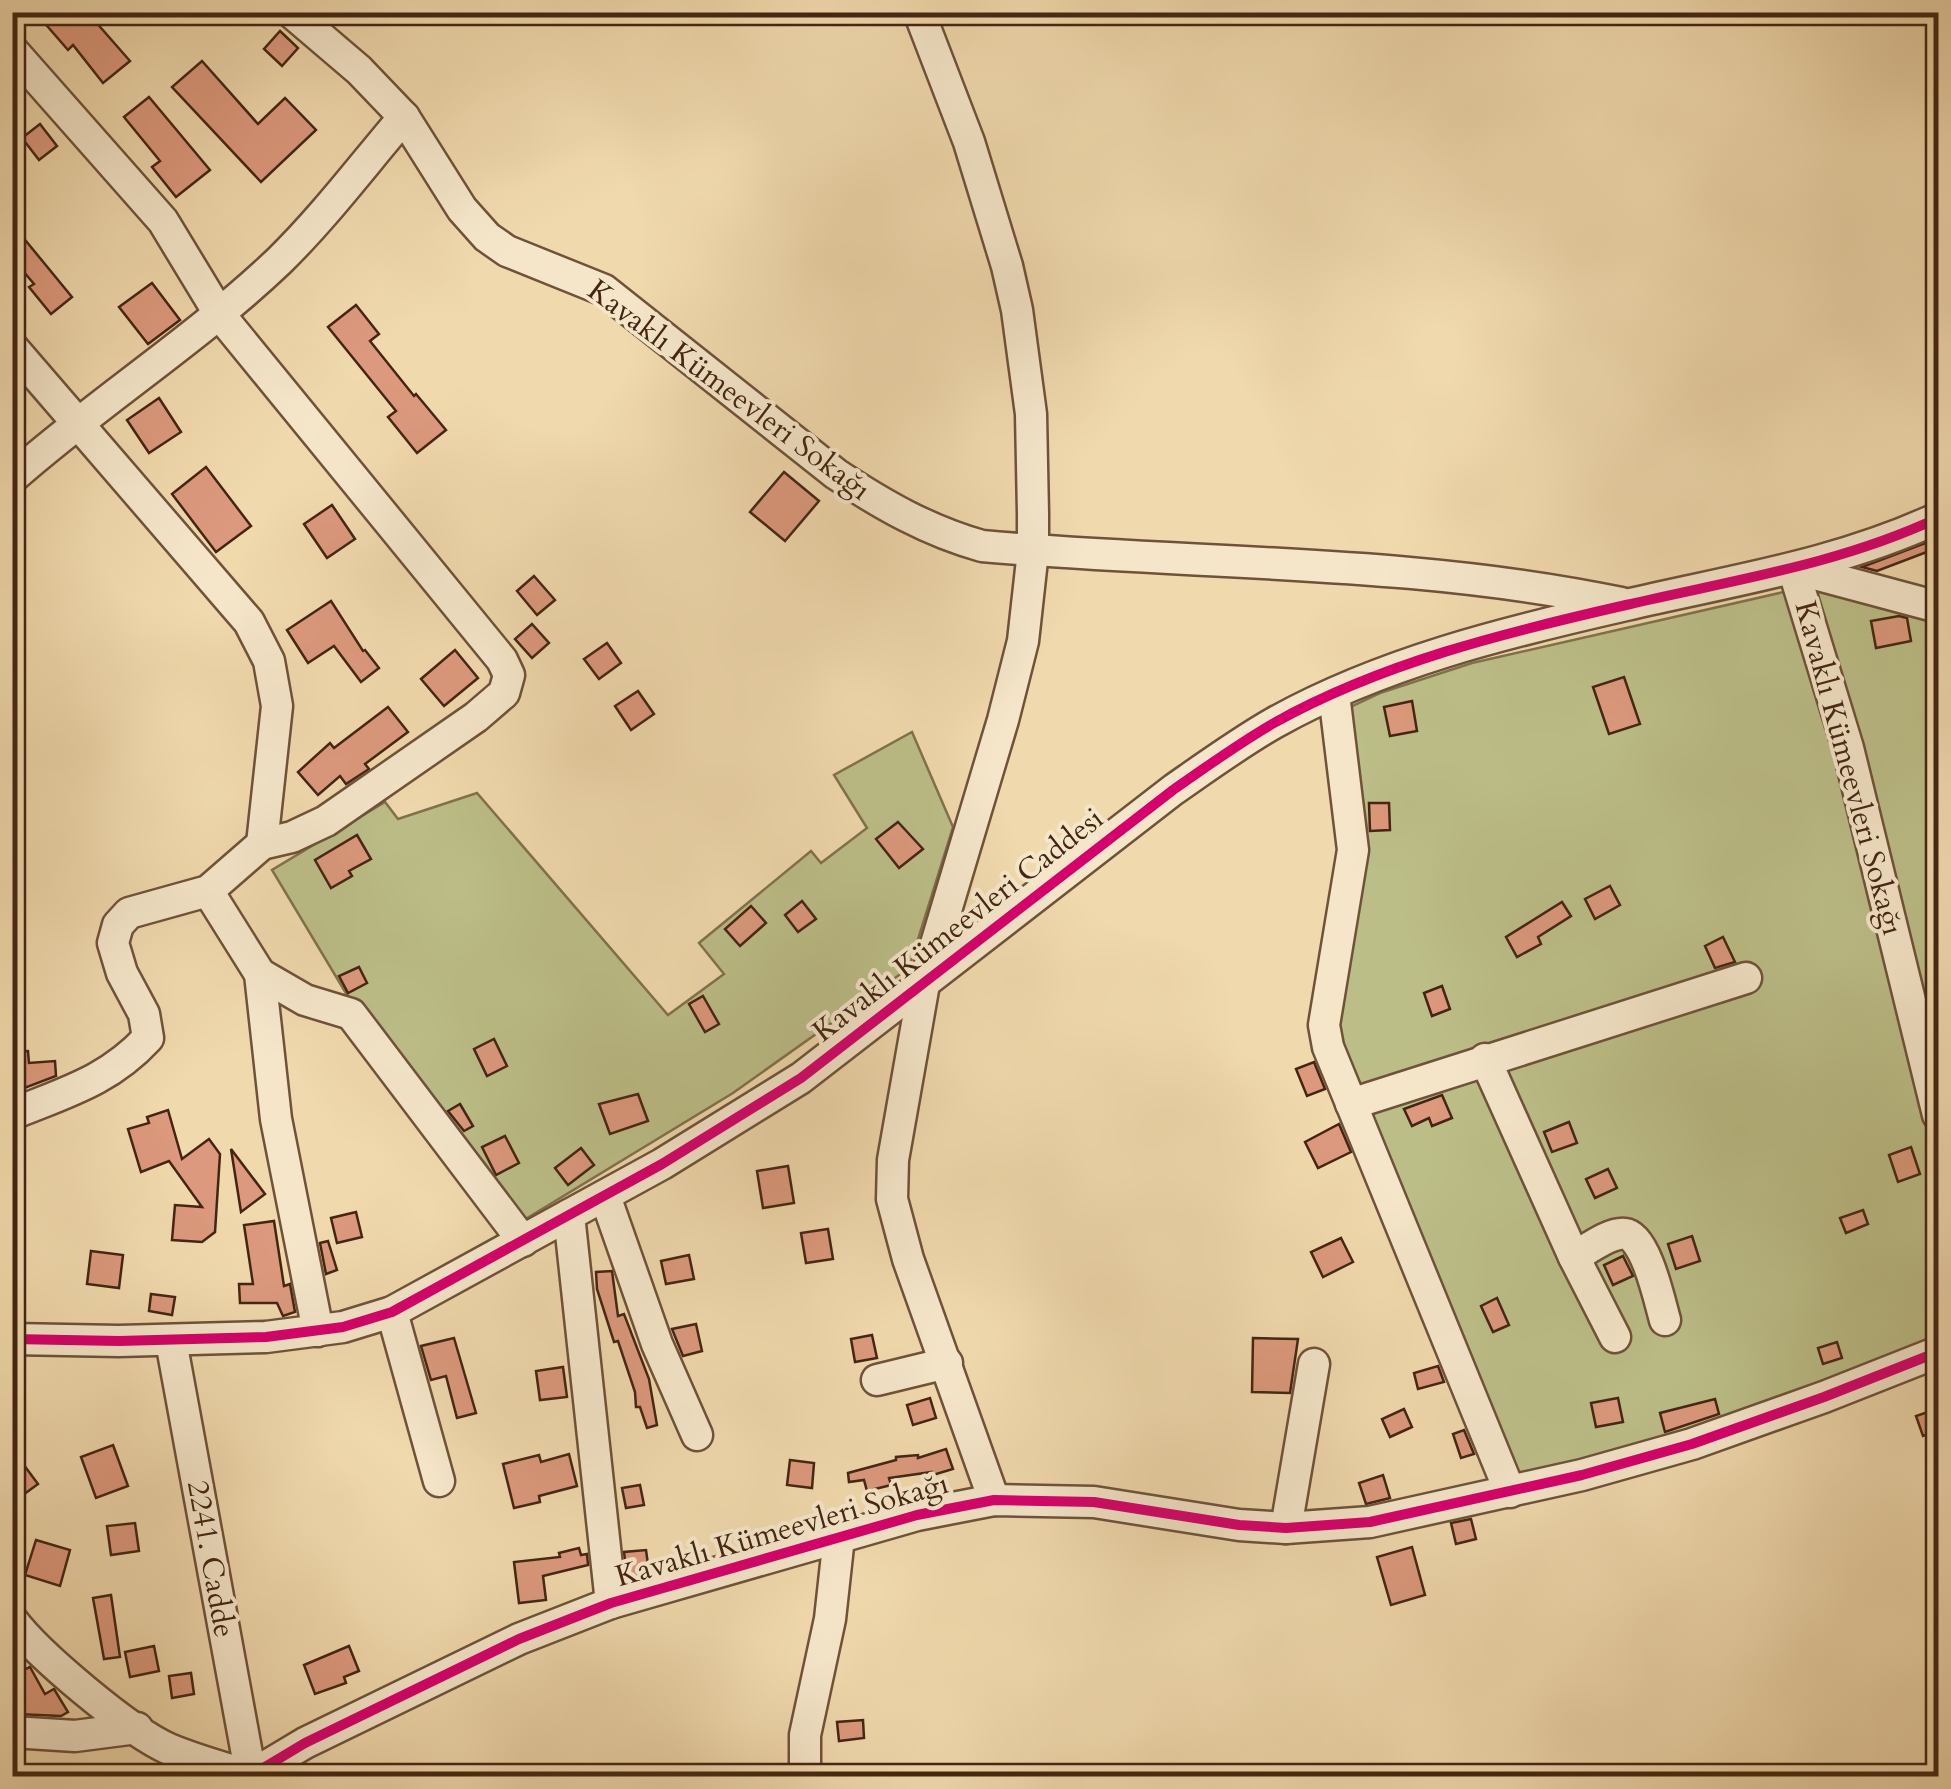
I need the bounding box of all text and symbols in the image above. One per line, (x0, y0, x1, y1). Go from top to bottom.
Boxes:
street label: Kavaklı Kümeevleri Sokağı (579, 270, 879, 510)
street label: Kavaklı Kümeevleri Sokağı (1785, 596, 1913, 940)
street label: Kavaklı Kümeevleri Caddesi (804, 798, 1112, 1052)
street label: Kavaklı Kümeevleri Sokağı (611, 1463, 953, 1597)
street label: 2241. Cadde (177, 1477, 245, 1641)

